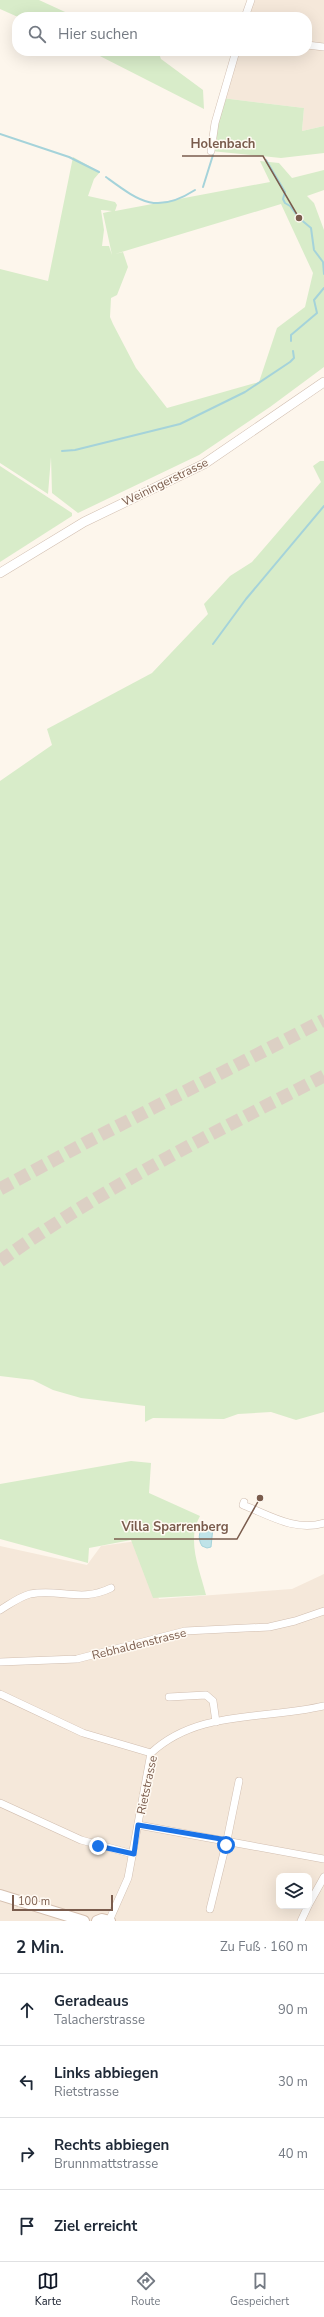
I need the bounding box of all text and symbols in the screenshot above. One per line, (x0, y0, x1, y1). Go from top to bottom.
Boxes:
search box (12, 12, 312, 56)
icon: search (26, 23, 48, 45)
text: Hier suchen (58, 24, 138, 44)
callout: Holenbach (182, 131, 263, 156)
text: Holenbach (191, 135, 255, 153)
street label: Weiningerstrasse (119, 454, 211, 510)
callout: Villa Sparrenberg (114, 1514, 237, 1539)
text: Villa Sparrenberg (120, 1518, 229, 1536)
street label: Rebhaldenstrasse (90, 1625, 188, 1663)
street label: Rietstrasse (133, 1754, 161, 1816)
route start (217, 1836, 235, 1854)
route end (89, 1837, 107, 1855)
map controls (276, 1873, 312, 1909)
button: layers (276, 1873, 312, 1909)
scale bar (12, 1893, 113, 1912)
text: 100 m (18, 1894, 50, 1909)
text: 2 Min. (16, 1936, 64, 1959)
text: Zu Fuß · 160 m (220, 1938, 308, 1956)
text: Geradeaus (54, 1991, 129, 2011)
icon: ahead (16, 1999, 38, 2021)
text: 90 m (278, 2001, 308, 2019)
text: Talacherstrasse (54, 2011, 145, 2029)
text: Links abbiegen (54, 2063, 158, 2083)
icon: left (16, 2071, 38, 2093)
text: 30 m (278, 2073, 308, 2091)
text: Rietstrasse (54, 2083, 119, 2101)
text: Rechts abbiegen (54, 2135, 169, 2155)
icon: right (16, 2143, 38, 2165)
text: 40 m (278, 2145, 308, 2163)
text: Brunnmattstrasse (54, 2155, 158, 2173)
icon: arrive (16, 2215, 38, 2237)
text: Ziel erreicht (54, 2216, 137, 2236)
tab: Karte (35, 2270, 61, 2309)
tab: Route (131, 2270, 160, 2309)
tab: Gespeichert (230, 2270, 289, 2309)

